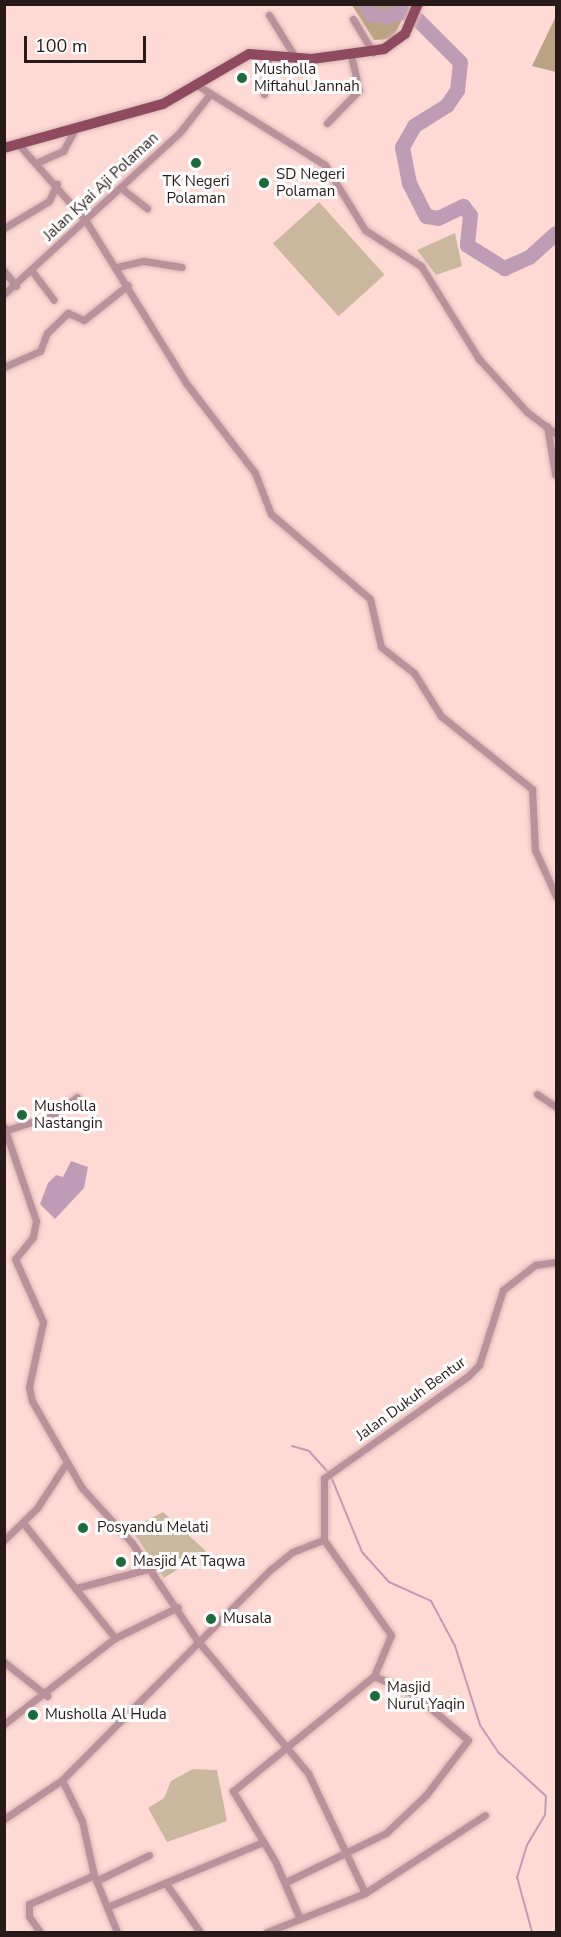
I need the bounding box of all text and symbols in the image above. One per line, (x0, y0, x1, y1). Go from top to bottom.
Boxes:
scale bar (27, 24, 148, 62)
text: 100 m (35, 34, 87, 58)
place label: Musholla Miftahul Jannah (254, 60, 360, 95)
marker: Musholla Miftahul Jannah (235, 71, 249, 85)
street label: Jalan Kyai Aji Polaman (40, 129, 162, 245)
marker: TK Negeri Polaman (189, 156, 203, 170)
place label: SD Negeri Polaman (276, 165, 345, 200)
place label: TK Negeri Polaman (163, 172, 229, 207)
marker: SD Negeri Polaman (257, 176, 271, 190)
place label: Musholla Nastangin (34, 1097, 103, 1132)
marker: Musholla Nastangin (15, 1108, 29, 1122)
street label: Jalan Dukuh Bentur (353, 1353, 469, 1445)
marker: Posyandu Melati (74, 1519, 92, 1537)
place label: Posyandu Melati (97, 1519, 209, 1537)
place label: Masjid At Taqwa (133, 1553, 245, 1571)
marker: Masjid At Taqwa (114, 1555, 128, 1569)
place label: Musala (223, 1610, 272, 1628)
marker: Musala (204, 1612, 218, 1626)
place label: Masjid Nurul Yaqin (387, 1678, 465, 1713)
marker: Masjid Nurul Yaqin (368, 1689, 382, 1703)
place label: Musholla Al Huda (45, 1706, 167, 1724)
marker: Musholla Al Huda (26, 1708, 40, 1722)

